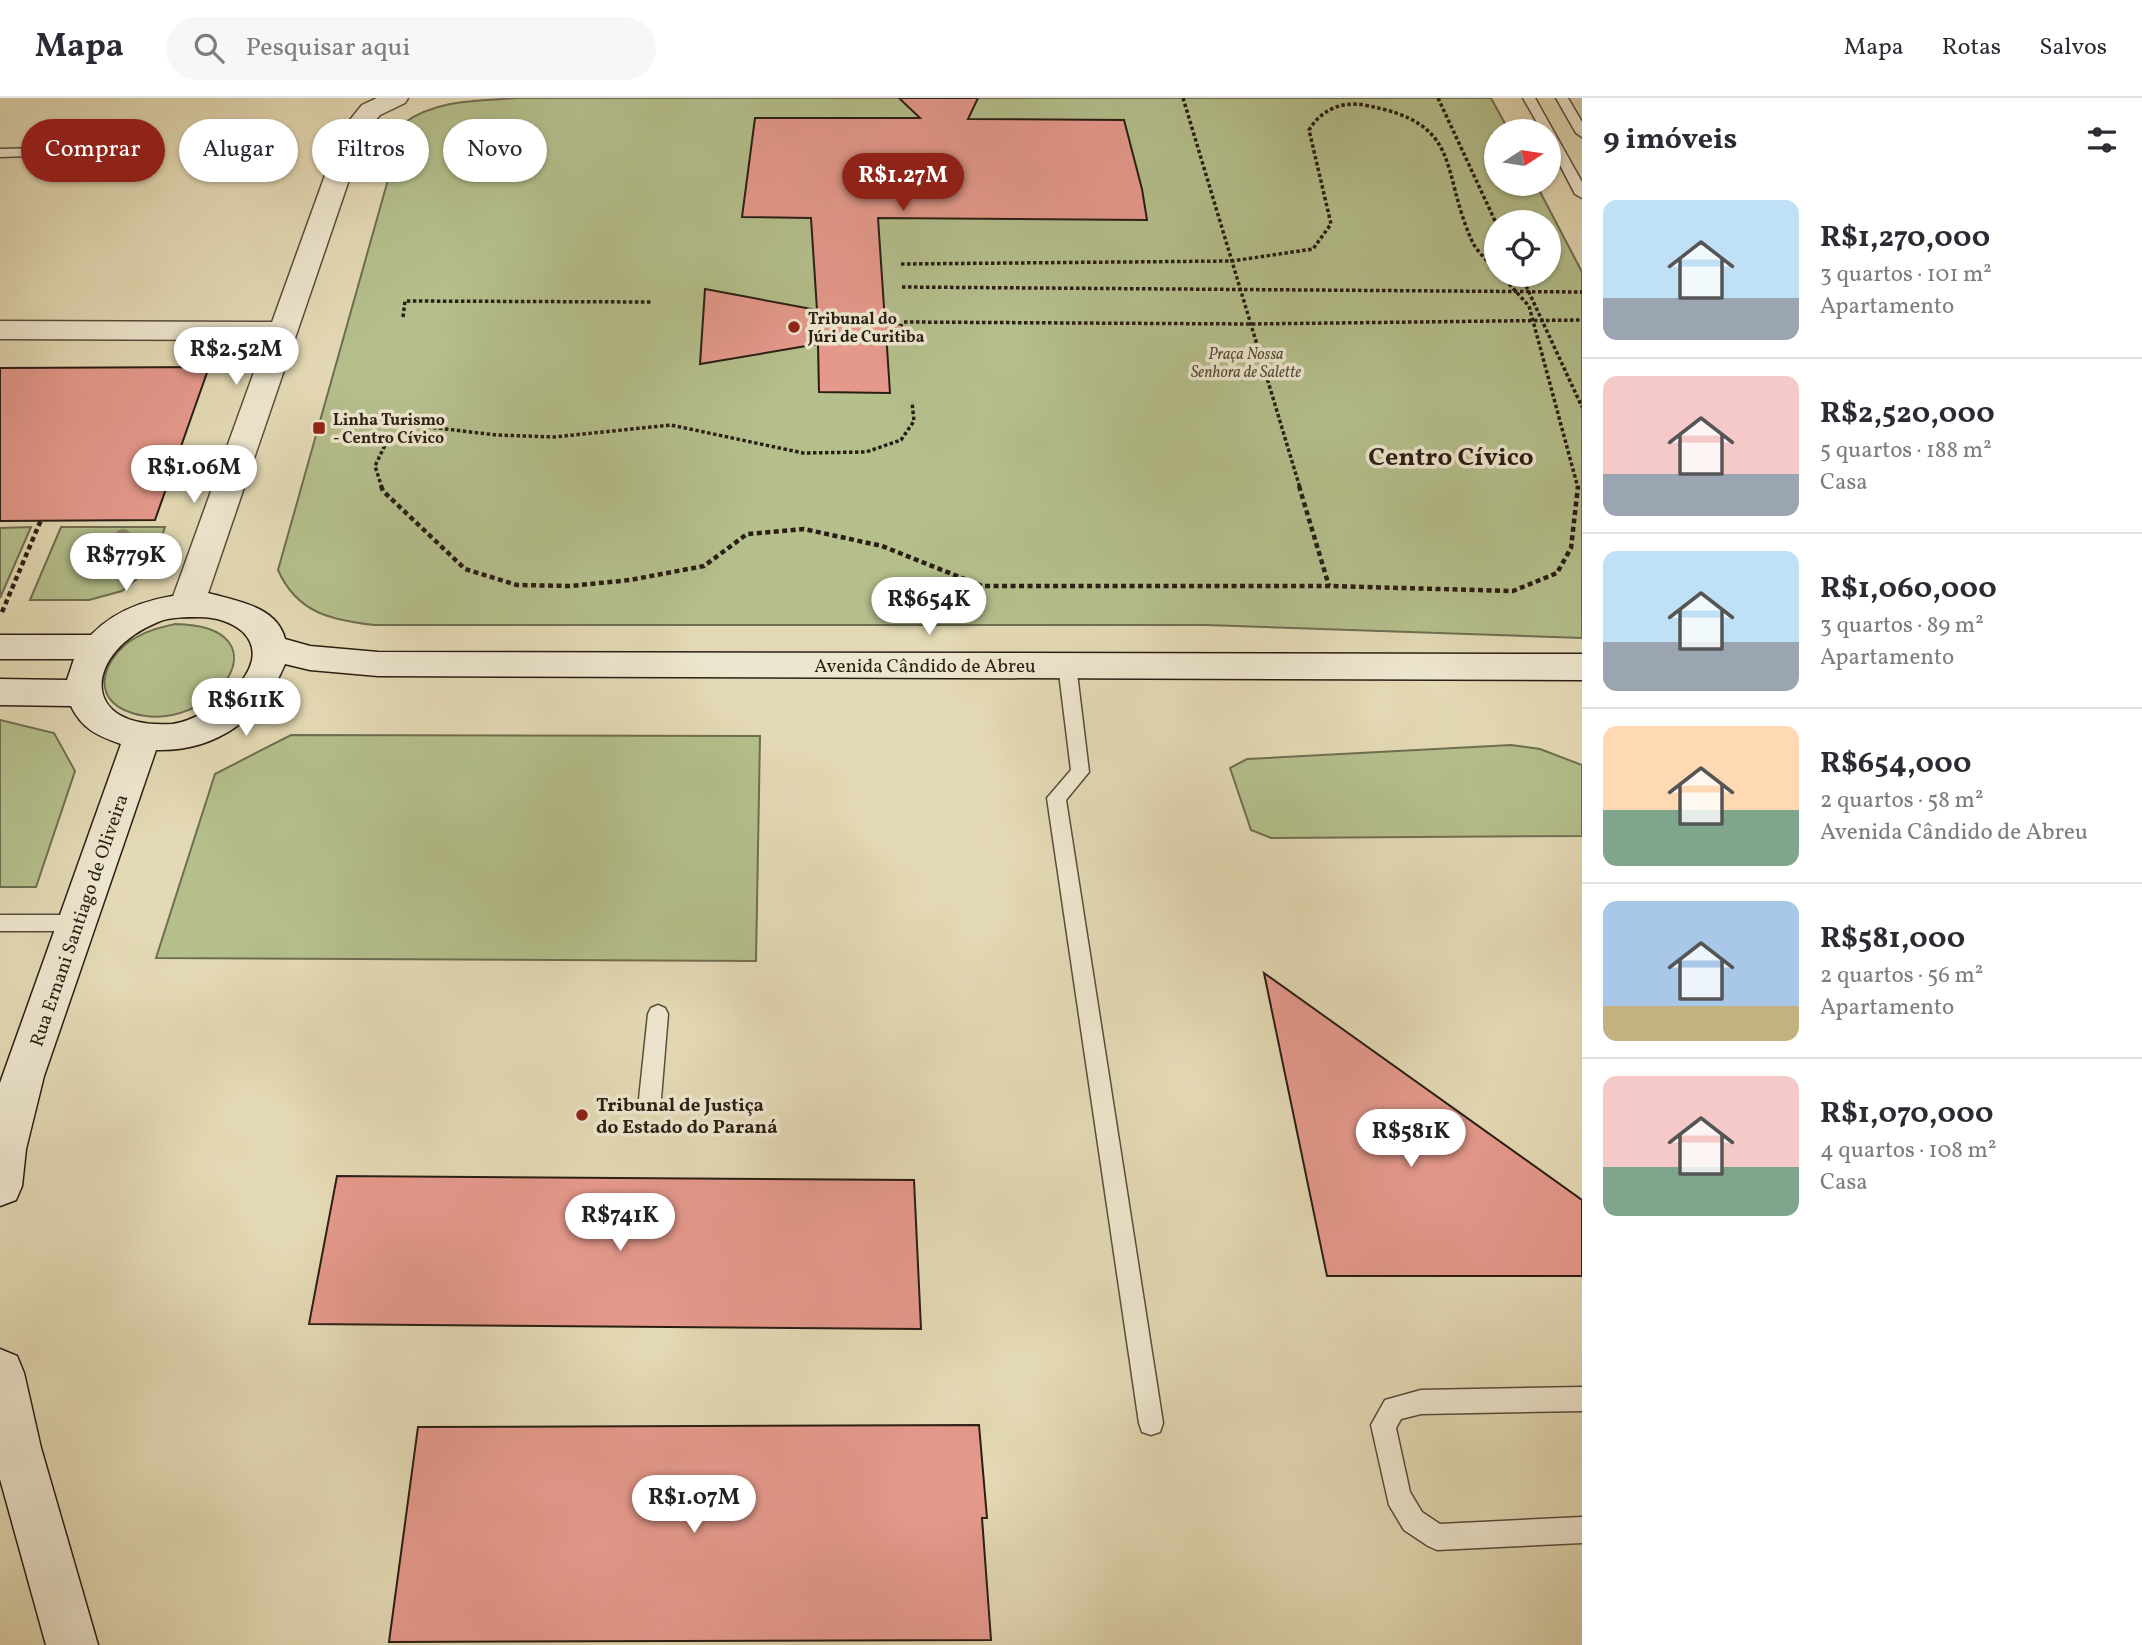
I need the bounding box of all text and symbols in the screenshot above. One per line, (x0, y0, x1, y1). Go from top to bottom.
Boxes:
search box (166, 17, 656, 80)
text: Mapa (35, 25, 124, 71)
icon: search (190, 29, 228, 67)
text: Pesquisar aqui (246, 30, 410, 66)
text: Mapa (1844, 31, 1904, 65)
text: Rotas (1942, 31, 2001, 65)
text: Salvos (2039, 31, 2107, 65)
chip: Comprar (21, 119, 165, 182)
chip: Alugar (179, 119, 298, 182)
chip: Filtros (312, 119, 429, 182)
chip: Novo (443, 119, 547, 182)
north arrow (1484, 119, 1561, 196)
map controls (1484, 119, 1561, 287)
text: 9 imóveis (1603, 119, 1737, 161)
icon: filters (2083, 121, 2121, 159)
pin: R$1.27M (838, 153, 968, 213)
text: R$1.27M (858, 160, 948, 192)
button: locate (1484, 210, 1561, 287)
text: R$1,270,000 (1820, 217, 1990, 259)
icon: home (1659, 228, 1743, 312)
text: 3 quartos · 101 m² (1820, 259, 1992, 291)
text: Apartamento (1820, 291, 1954, 323)
place label: Tribunal do Júri de Curitiba (807, 309, 925, 349)
marker: Tribunal do Júri de Curitiba (786, 319, 802, 335)
pin: R$2.52M (171, 328, 301, 387)
text: R$2.52M (190, 334, 282, 366)
park label: Praça Nossa Senhora de Salette (1191, 344, 1301, 384)
text: R$2,520,000 (1820, 393, 1995, 435)
icon: home (1659, 404, 1743, 488)
place label: Linha Turismo - Centro Cívico (333, 410, 445, 450)
marker: Linha Turismo - Centro Cívico (311, 420, 327, 436)
text: 5 quartos · 188 m² (1820, 435, 1992, 467)
district label: Centro Cívico (1368, 440, 1534, 476)
pin: R$1.06M (129, 446, 259, 505)
text: R$1.06M (147, 452, 241, 484)
text: Casa (1820, 467, 1868, 499)
pin: R$779K (69, 533, 183, 593)
text: R$779K (86, 540, 166, 572)
text: R$1,060,000 (1820, 568, 1997, 610)
pin: R$654K (872, 578, 986, 637)
icon: home (1659, 579, 1743, 663)
text: R$654K (887, 584, 971, 616)
text: 3 quartos · 89 m² (1820, 610, 1984, 642)
text: Apartamento (1820, 642, 1954, 674)
street label: Avenida Cândido de Abreu (814, 654, 1036, 680)
pin: R$611K (189, 678, 303, 738)
text: R$611K (208, 685, 284, 717)
text: R$654,000 (1820, 743, 1972, 785)
icon: home (1659, 754, 1743, 838)
text: 2 quartos · 58 m² (1820, 785, 1983, 817)
street label: Rua Ernani Santiago de Oliveira (24, 791, 135, 1050)
text: Avenida Cândido de Abreu (1820, 817, 2088, 849)
text: R$581,000 (1820, 918, 1965, 960)
icon: home (1659, 929, 1743, 1013)
text: 2 quartos · 56 m² (1820, 960, 1983, 992)
text: Apartamento (1820, 992, 1954, 1024)
place label: Tribunal de Justiça do Estado do Paraná (596, 1093, 778, 1141)
text: R$1,070,000 (1820, 1093, 1993, 1135)
icon: home (1659, 1104, 1743, 1188)
marker: Tribunal de Justiça do Estado do Paraná (574, 1107, 590, 1123)
pin: R$581K (1354, 1110, 1468, 1169)
text: R$581K (1372, 1116, 1450, 1148)
text: 4 quartos · 108 m² (1820, 1135, 1996, 1167)
text: Casa (1820, 1167, 1868, 1199)
pin: R$741K (563, 1194, 677, 1253)
text: R$741K (581, 1200, 659, 1232)
pin: R$1.07M (629, 1476, 759, 1535)
text: R$1.07M (648, 1482, 740, 1514)

